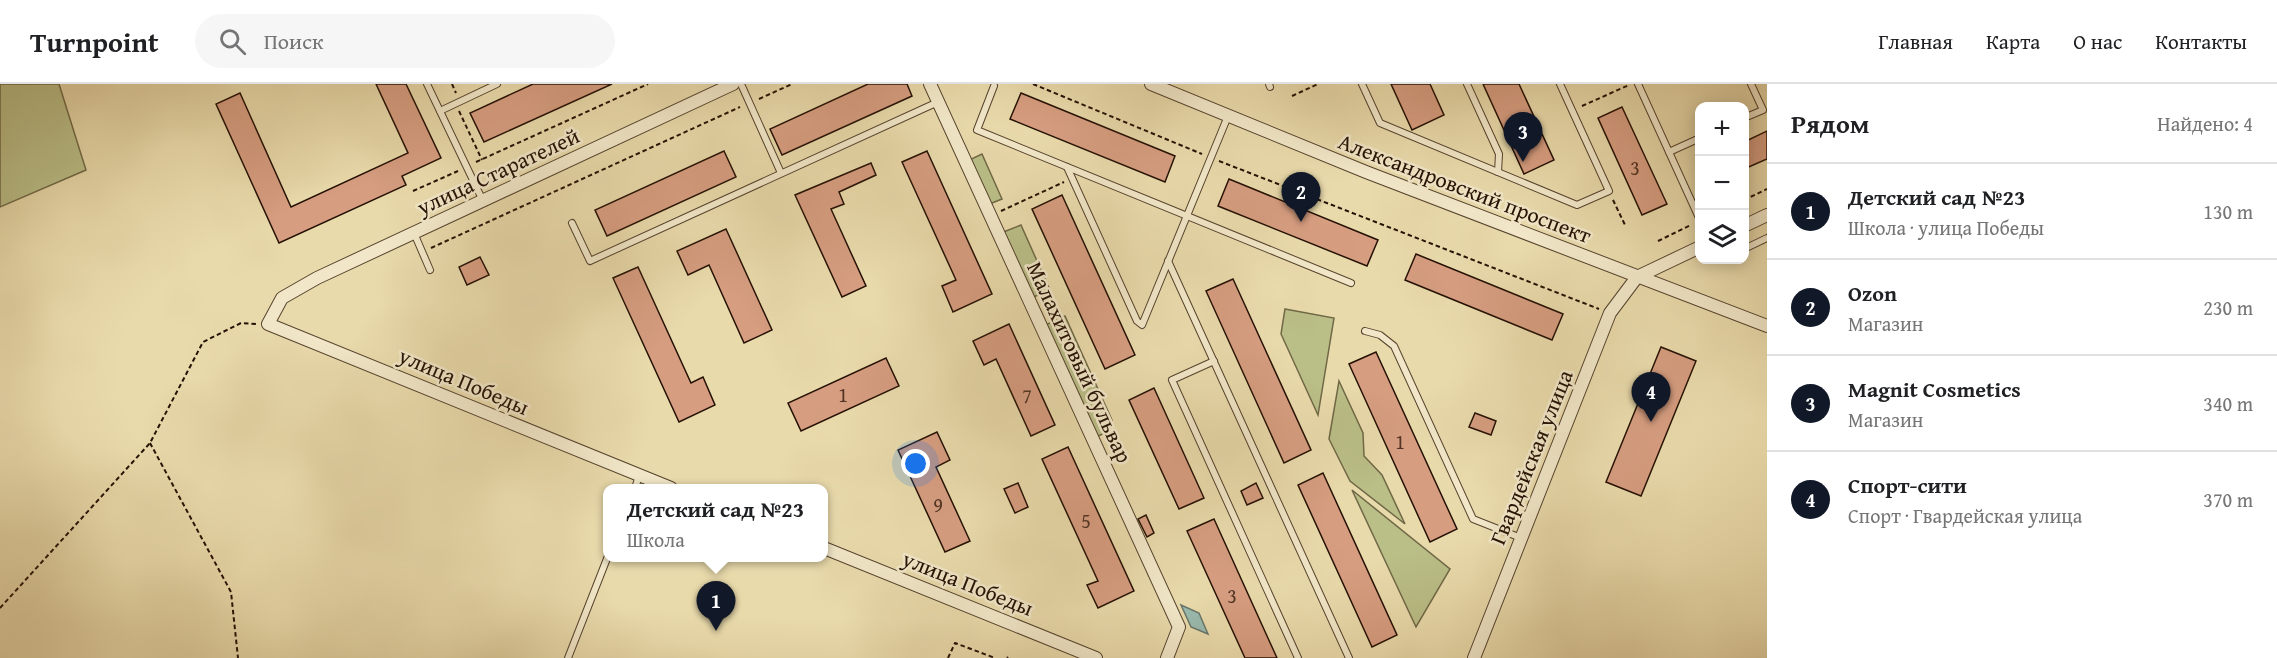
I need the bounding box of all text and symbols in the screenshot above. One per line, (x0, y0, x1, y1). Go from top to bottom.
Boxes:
search box (195, 14, 615, 68)
text: Turnpoint (30, 21, 159, 62)
icon: search (216, 25, 249, 58)
text: Поиск (264, 25, 323, 57)
text: Главная (1878, 26, 1953, 57)
text: Карта (1986, 26, 2040, 57)
text: О нас (2073, 26, 2122, 57)
text: Контакты (2155, 26, 2247, 57)
map controls (1695, 102, 1749, 264)
button: + (1695, 102, 1749, 156)
text: Рядом (1791, 104, 1869, 143)
text: Найдено: 4 (2157, 109, 2253, 138)
pin: 3 (1504, 112, 1543, 162)
street label: улица Старателей (411, 119, 585, 223)
street label: Александровский проспект (1334, 125, 1596, 251)
house number: 3 (1630, 153, 1640, 182)
button: − (1695, 156, 1749, 210)
pin: 2 (1282, 172, 1320, 222)
text: Детский сад №23 (1848, 181, 2025, 213)
text: 1 (1805, 197, 1816, 226)
text: 130 m (2203, 197, 2253, 226)
button: layers (1695, 210, 1749, 264)
text: Школа · улица Победы (1848, 213, 2044, 242)
street label: Малахитовый бульвар (1019, 256, 1141, 468)
text: Ozon (1848, 277, 1897, 309)
text: 2 (1805, 293, 1816, 322)
text: 230 m (2203, 293, 2253, 322)
text: Магазин (1848, 309, 1923, 338)
street label: улица Победы (393, 339, 534, 423)
street label: Гвардейская улица (1481, 364, 1581, 549)
pin: 4 (1632, 372, 1670, 422)
text: Magnit Cosmetics (1848, 373, 2021, 405)
house number: 1 (838, 380, 848, 409)
house number: 7 (1022, 381, 1032, 410)
text: 3 (1805, 389, 1816, 418)
text: 340 m (2203, 389, 2253, 418)
text: Магазин (1848, 405, 1923, 434)
house number: 1 (1395, 427, 1405, 456)
your location (901, 449, 930, 478)
text: Спорт-сити (1848, 469, 1967, 501)
popup (603, 484, 828, 562)
text: 4 (1805, 485, 1816, 514)
text: 370 m (2203, 485, 2253, 514)
house number: 9 (933, 490, 943, 519)
text: Детский сад №23 (627, 493, 804, 525)
text: Спорт · Гвардейская улица (1848, 501, 2082, 530)
house number: 5 (1081, 506, 1091, 535)
text: Школа (627, 525, 685, 554)
street label: улица Победы (897, 542, 1038, 624)
house number: 3 (1227, 581, 1237, 610)
pin: 1 (696, 582, 736, 631)

